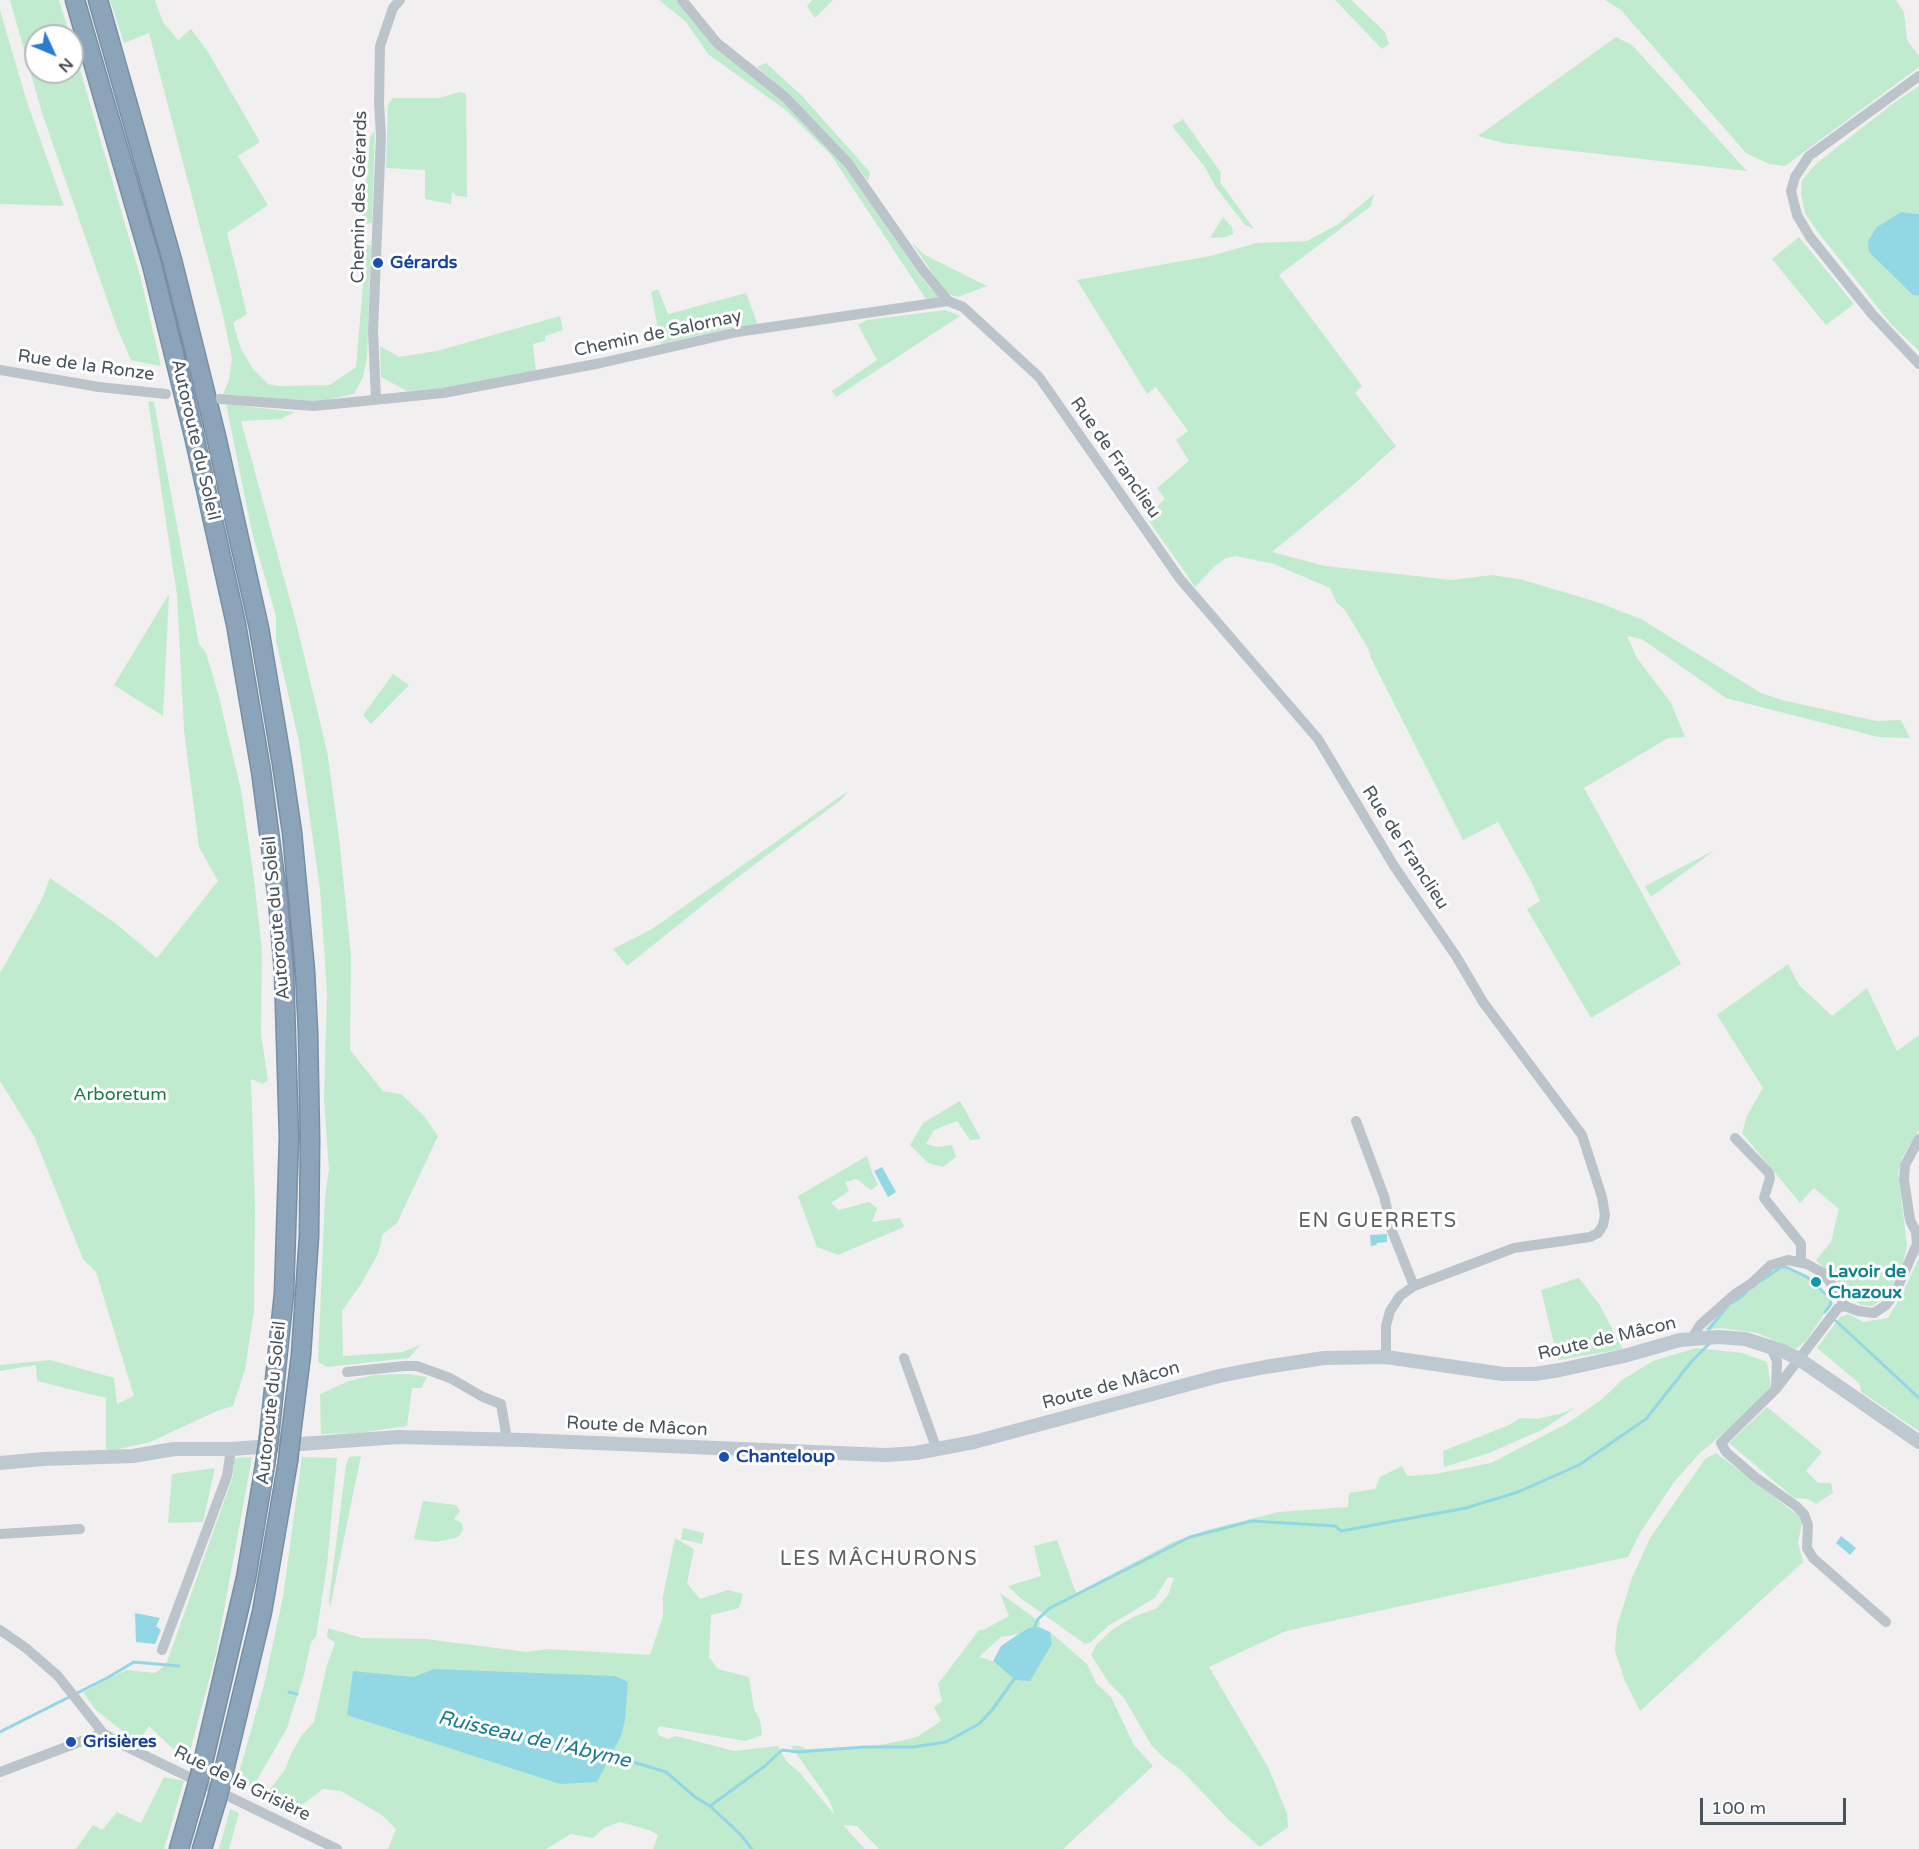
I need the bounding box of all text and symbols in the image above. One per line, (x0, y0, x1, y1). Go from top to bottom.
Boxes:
north arrow (24, 24, 84, 84)
text: N (54, 54, 77, 77)
street label: Chemin des Gérards (348, 111, 372, 283)
place label: Gérards (390, 252, 457, 274)
marker: Gérards (371, 256, 385, 270)
street label: Chemin de Salornay (572, 306, 744, 362)
street label: Rue de la Ronze (16, 346, 156, 386)
street label: Autoroute du Soleil (166, 357, 224, 523)
street label: Rue de Franclieu (1065, 393, 1165, 523)
street label: Rue de Franclieu (1357, 782, 1453, 914)
street label: Autoroute du Soleil (259, 835, 295, 1001)
park label: Arboretum (73, 1084, 167, 1106)
district label: EN GUERRETS (1298, 1210, 1458, 1234)
place label: Lavoir de Chazoux (1828, 1261, 1906, 1304)
marker: Lavoir de Chazoux (1809, 1275, 1823, 1289)
street label: Route de Mâcon (1536, 1313, 1678, 1365)
street label: Autoroute du Soleil (253, 1320, 291, 1486)
street label: Route de Mâcon (1040, 1357, 1182, 1415)
street label: Route de Mâcon (566, 1413, 708, 1441)
place label: Chanteloup (736, 1446, 835, 1468)
marker: Chanteloup (717, 1450, 731, 1464)
district label: LES MÂCHURONS (780, 1548, 978, 1572)
water label: Ruisseau de l'Abyme (435, 1706, 633, 1774)
place label: Grisières (83, 1731, 157, 1753)
marker: Grisières (64, 1735, 78, 1749)
street label: Rue de la Grisière (170, 1742, 314, 1826)
scale bar (1703, 1786, 1848, 1824)
text: 100 m (1711, 1797, 1766, 1819)

